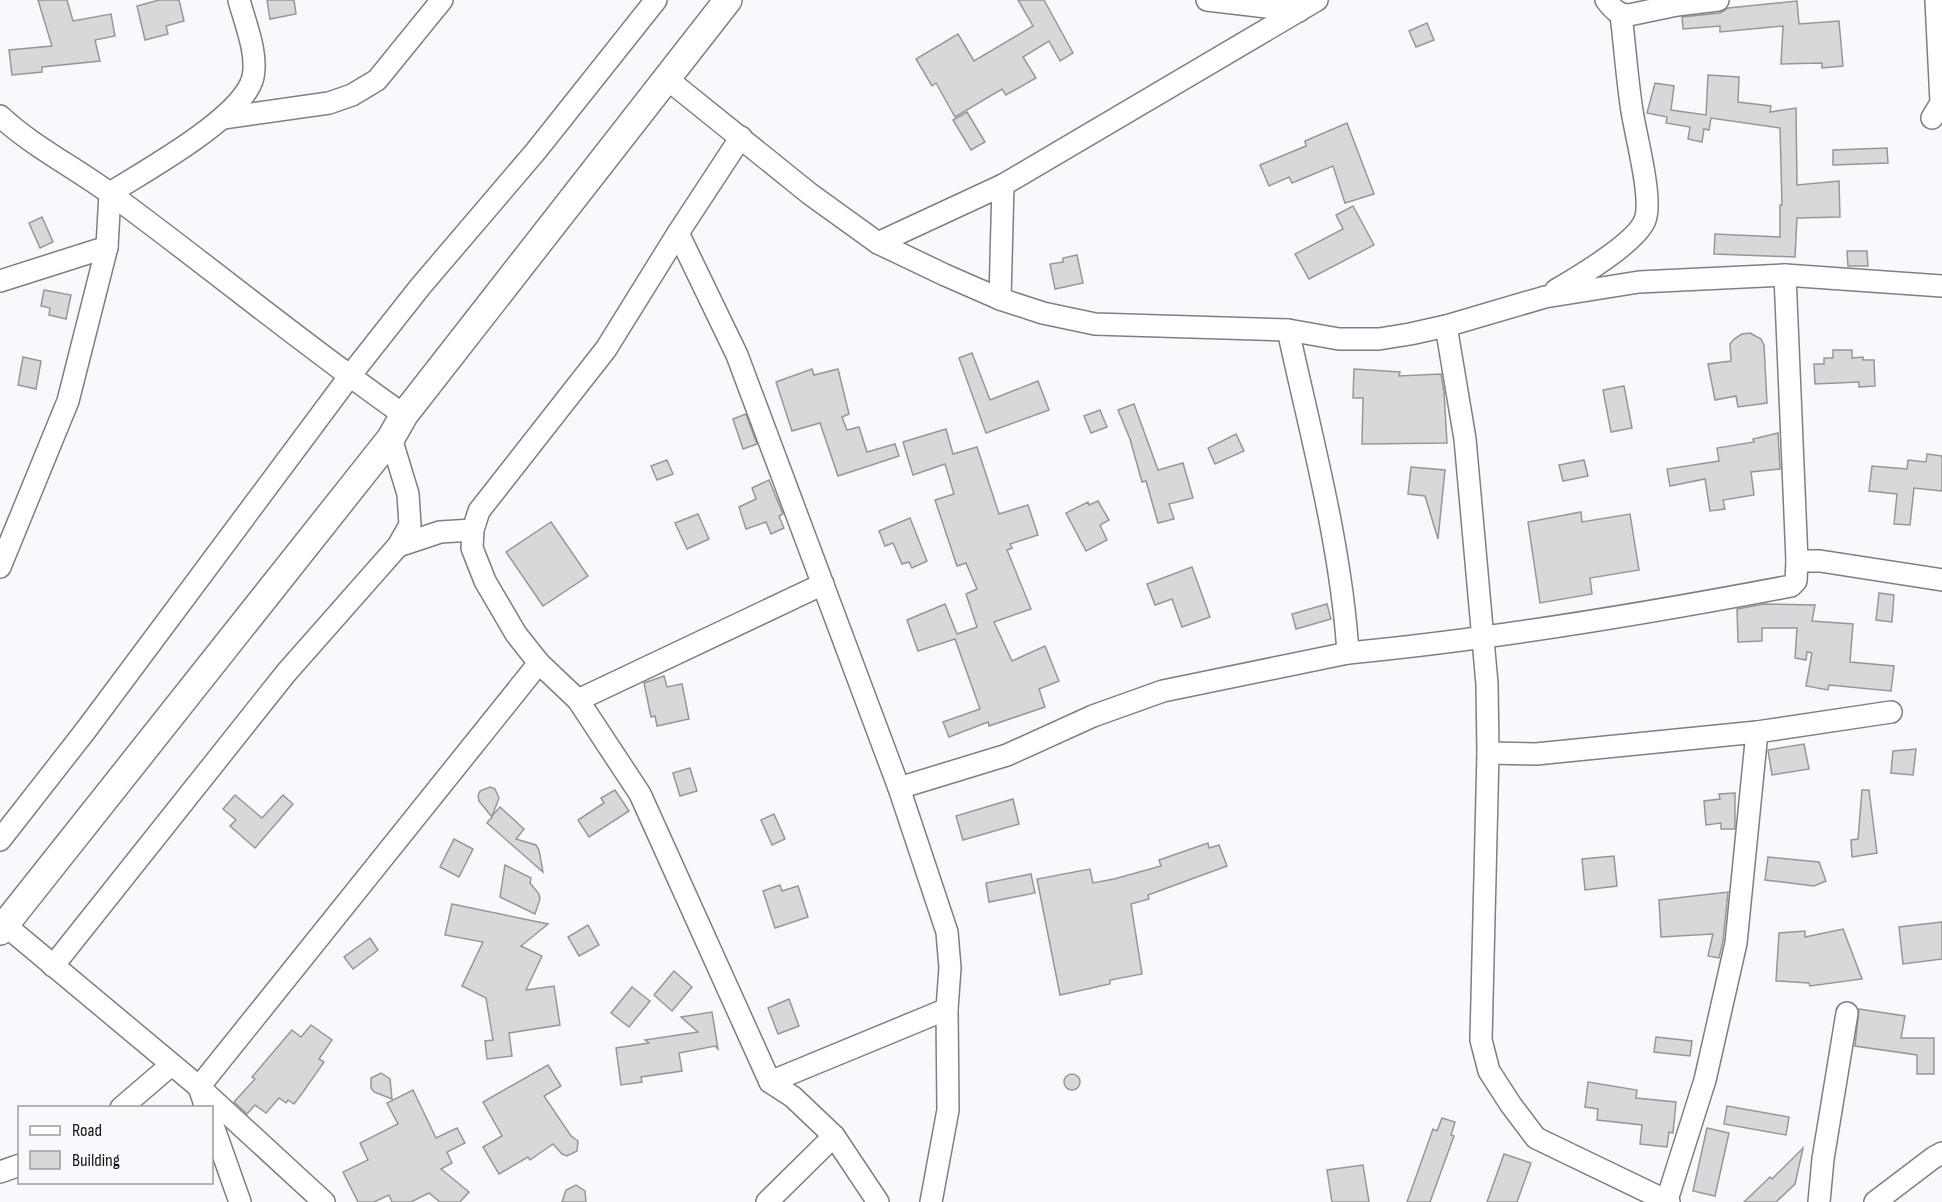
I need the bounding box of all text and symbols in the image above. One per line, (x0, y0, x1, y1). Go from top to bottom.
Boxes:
legend (18, 1106, 213, 1184)
text: Road (72, 1120, 102, 1141)
text: Building (72, 1150, 120, 1171)

